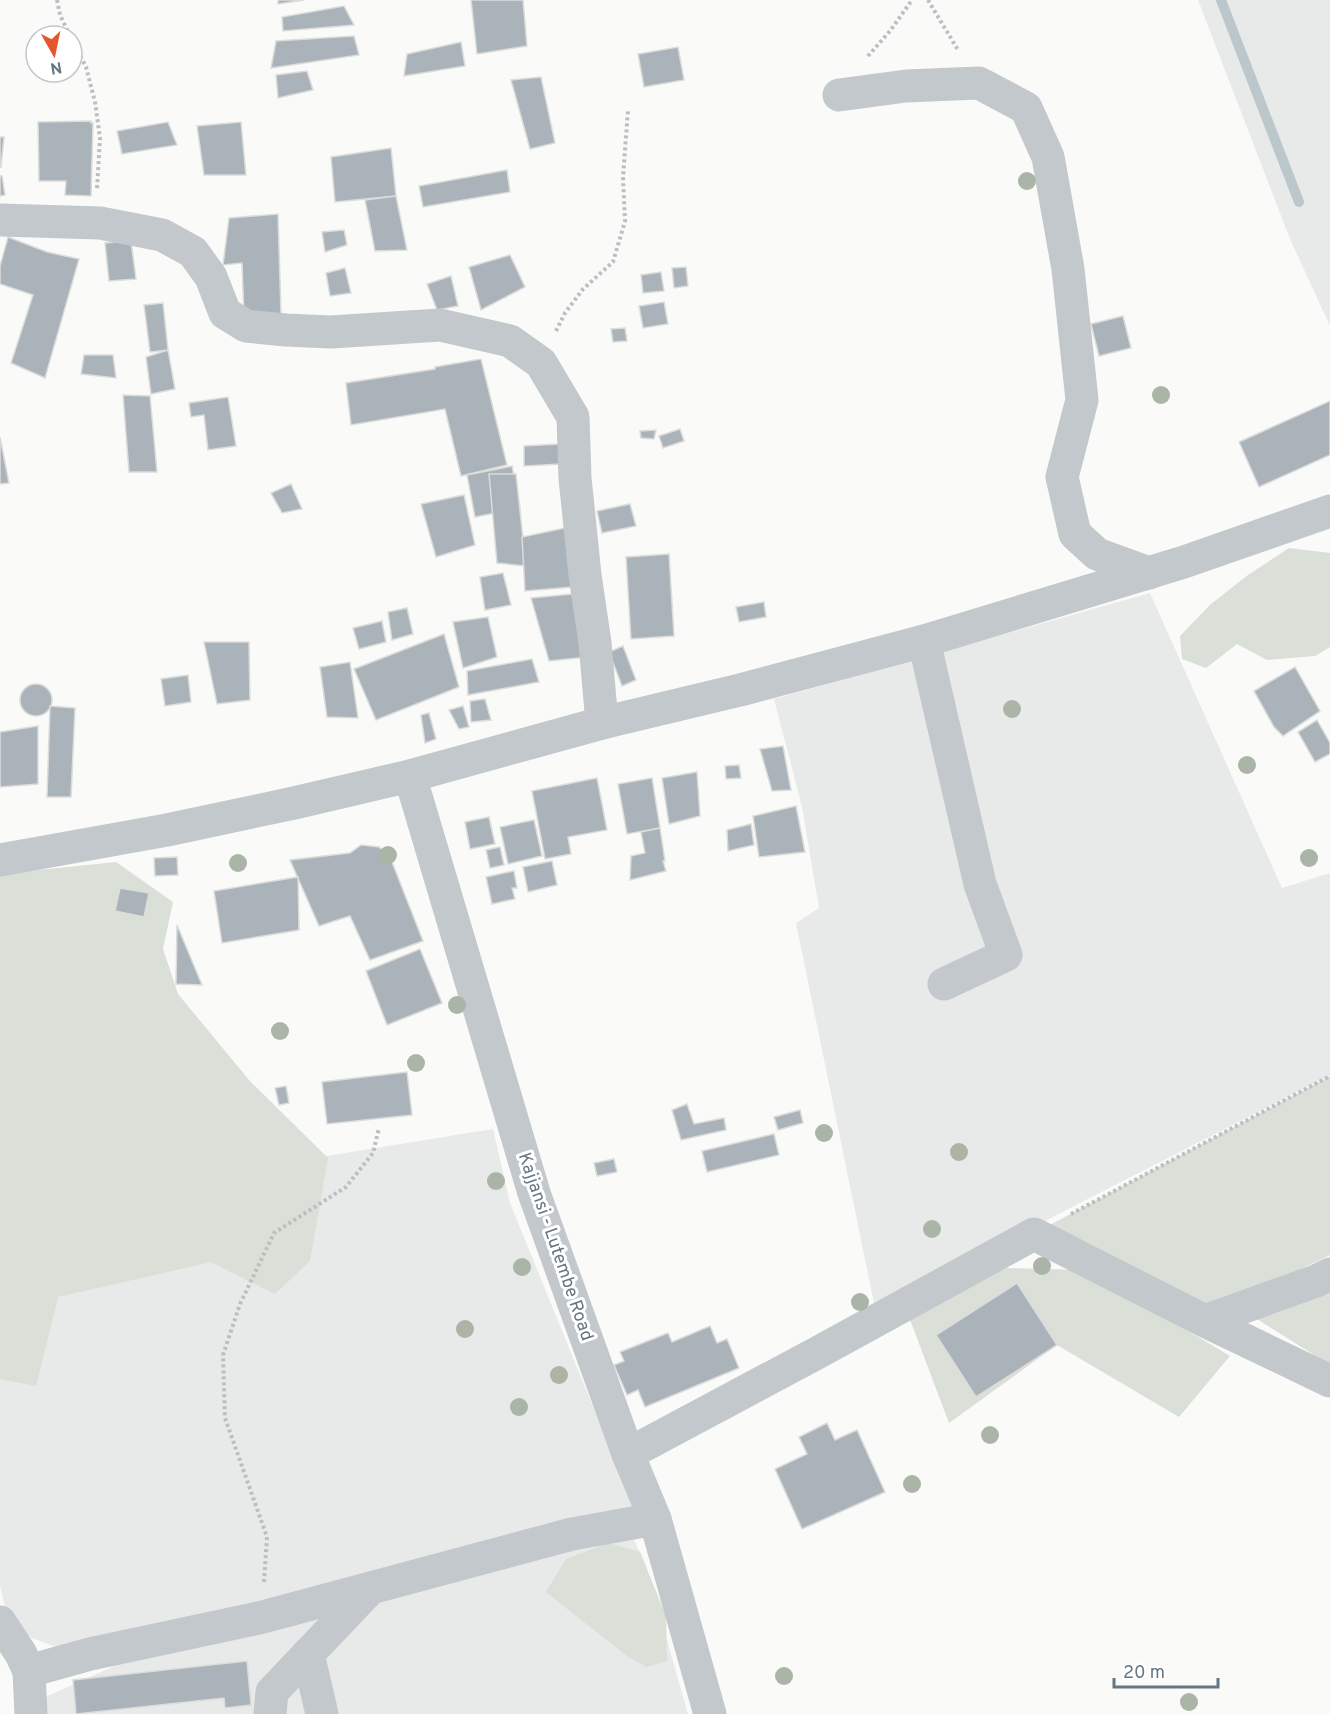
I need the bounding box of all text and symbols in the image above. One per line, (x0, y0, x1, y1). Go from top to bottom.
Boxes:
north arrow (24, 24, 84, 84)
text: N (49, 56, 63, 78)
street label: Kajjansi - Lutembe Road (512, 1150, 598, 1344)
scale bar (1114, 1651, 1218, 1689)
text: 20 m (1123, 1662, 1165, 1685)

